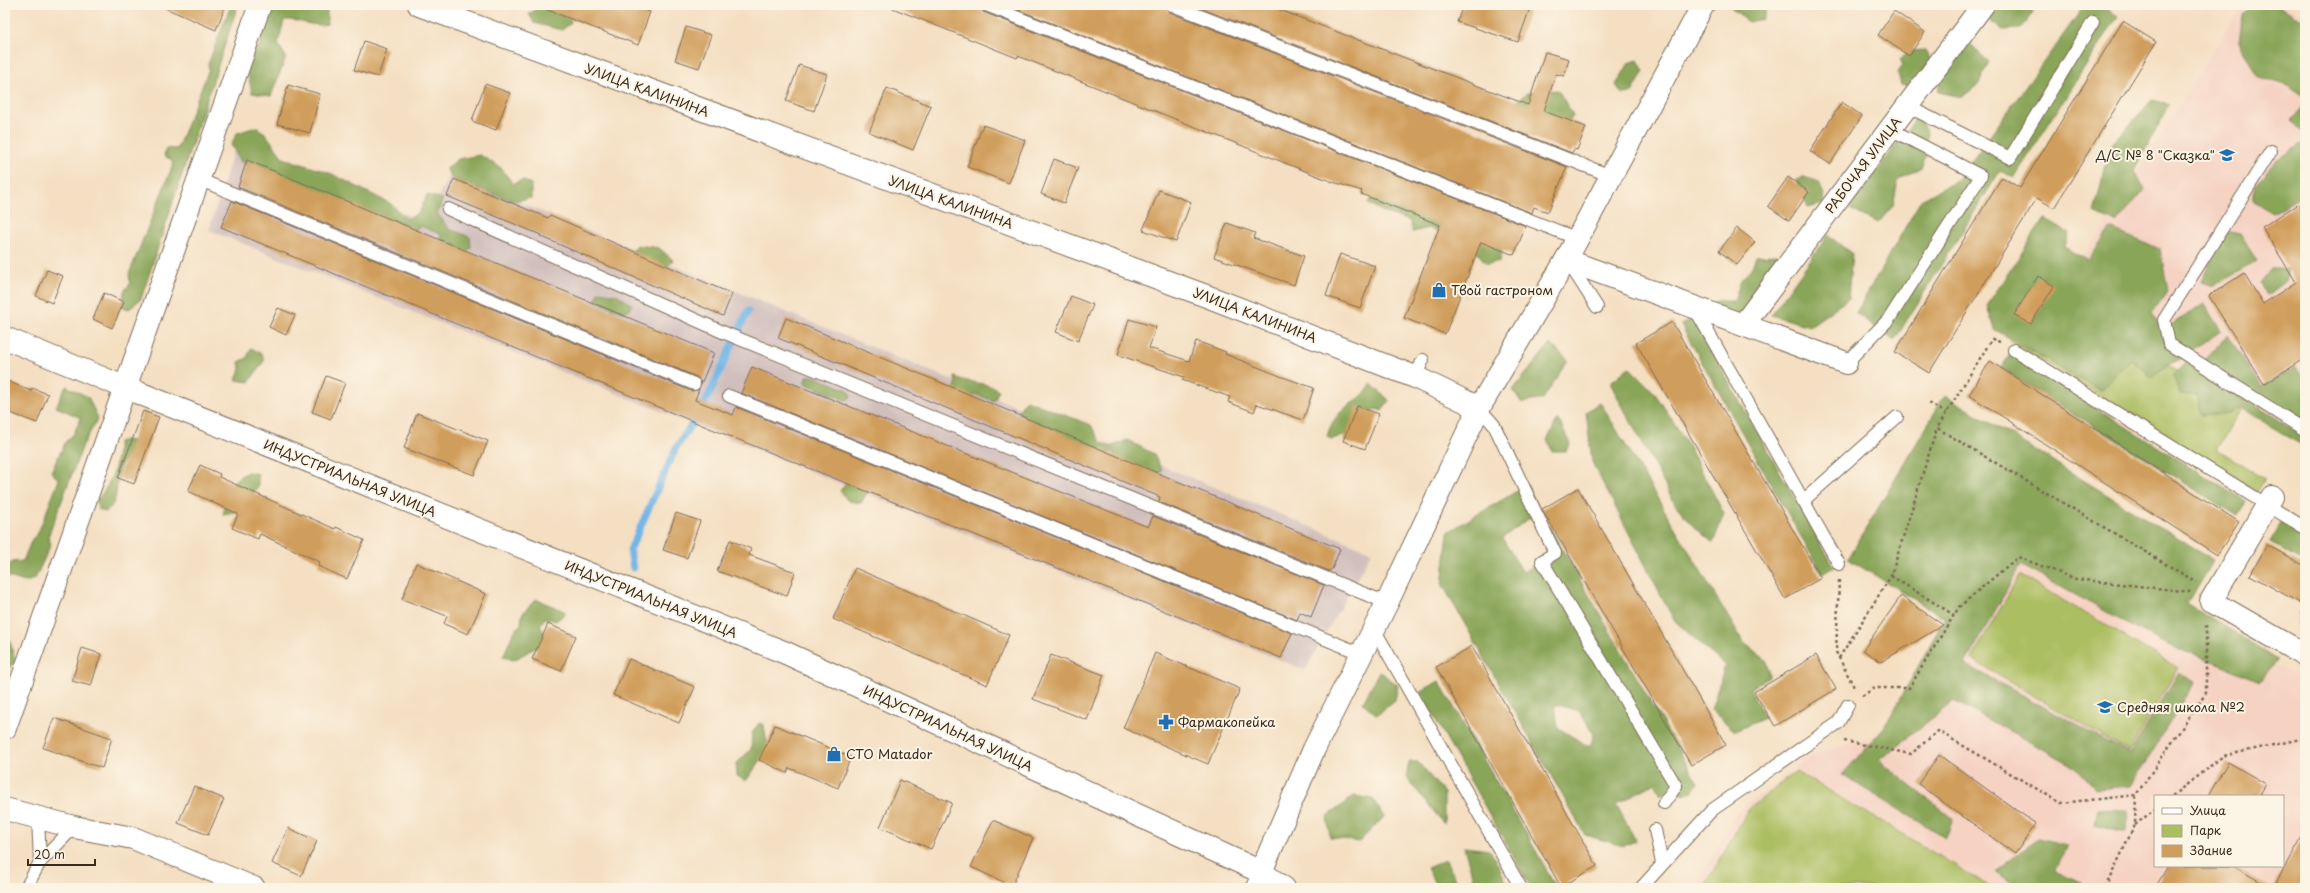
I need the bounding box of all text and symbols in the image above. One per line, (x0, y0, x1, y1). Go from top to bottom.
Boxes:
street label: УЛИЦА КАЛИНИНА (582, 58, 712, 121)
street label: РАБОЧАЯ УЛИЦА (1820, 112, 1905, 217)
place label: Д/С № 8 "Сказка" (2095, 145, 2215, 164)
school or university icon: Д/С № 8 "Сказка" (2218, 146, 2236, 164)
street label: УЛИЦА КАЛИНИНА (886, 170, 1016, 233)
place label: Твой гастроном (1451, 280, 1553, 299)
shop icon: Твой гастроном (1430, 281, 1448, 299)
street label: УЛИЦА КАЛИНИНА (1191, 282, 1320, 347)
street label: ИНДУСТРИАЛЬНАЯ УЛИЦА (261, 434, 439, 521)
street label: ИНДУСТРИАЛЬНАЯ УЛИЦА (562, 555, 740, 642)
street label: ИНДУСТРИАЛЬНАЯ УЛИЦА (860, 680, 1036, 775)
place label: Средняя школа №2 (2117, 697, 2245, 716)
school or university icon: Средняя школа №2 (2096, 698, 2114, 716)
place label: Фармакопейка (1178, 712, 1276, 731)
pharmacy icon: Фармакопейка (1157, 713, 1175, 731)
place label: СТО Matador (846, 744, 932, 763)
shop icon: СТО Matador (825, 745, 843, 763)
legend (2154, 795, 2284, 867)
text: Улица (2190, 801, 2226, 819)
text: Парк (2190, 821, 2222, 839)
scale bar (28, 841, 95, 867)
text: Здание (2190, 841, 2232, 859)
text: 20 m (34, 845, 65, 863)

